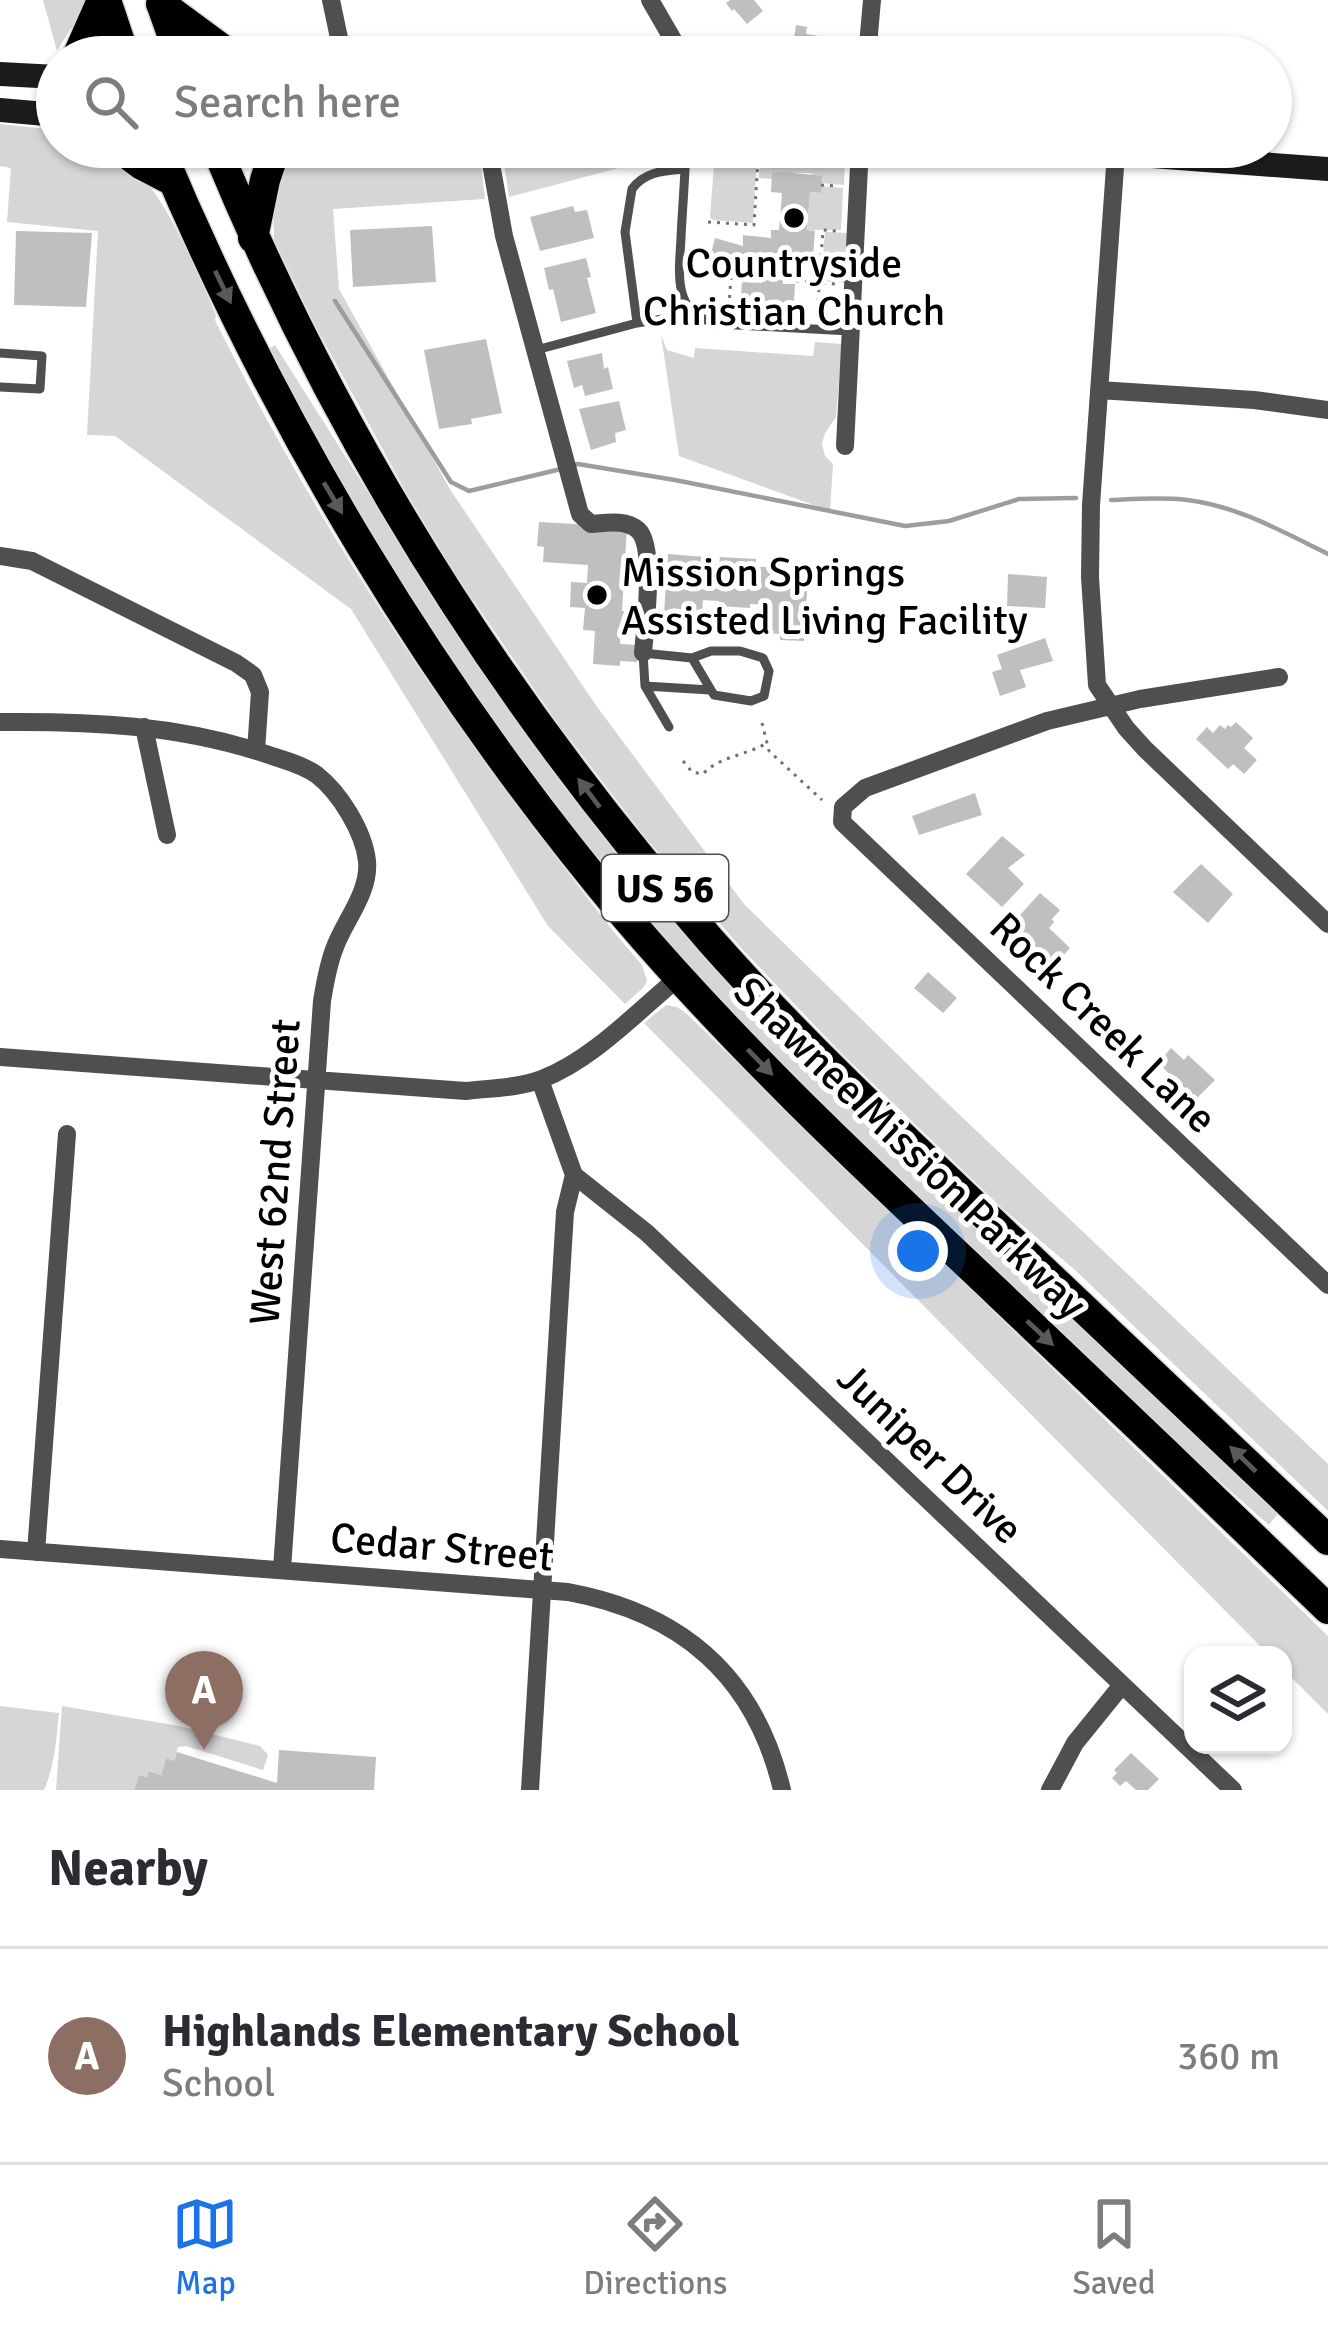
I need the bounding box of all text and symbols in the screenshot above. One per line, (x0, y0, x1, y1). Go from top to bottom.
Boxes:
search box (36, 36, 1292, 168)
icon: search (78, 69, 144, 135)
text: Search here (174, 75, 401, 130)
marker: Countryside Christian Church (781, 205, 807, 231)
place label: Countryside Christian Church (643, 238, 945, 337)
one-way arrow (213, 270, 233, 305)
one-way arrow (321, 481, 342, 515)
place label: Mission Springs Assisted Living Facility (621, 547, 1028, 646)
marker: Mission Springs Assisted Living Facility (584, 582, 610, 608)
one-way arrow (578, 777, 602, 809)
road number: US 56 (602, 855, 728, 921)
street label: Rock Creek Lane (979, 902, 1227, 1144)
street label: Shawnee Mission Parkway (723, 966, 1097, 1330)
street label: West 62nd Street (239, 1017, 312, 1327)
one-way arrow (745, 1047, 773, 1076)
your location (888, 1221, 948, 1281)
one-way arrow (1025, 1318, 1054, 1346)
street label: Juniper Drive (827, 1353, 1033, 1555)
one-way arrow (1229, 1446, 1258, 1474)
street label: Cedar Street (328, 1512, 556, 1583)
map controls (1184, 1646, 1292, 1754)
button: layers (1184, 1646, 1292, 1754)
pin: A (165, 1651, 243, 1750)
text: Nearby (48, 1837, 208, 1900)
text: Highlands Elementary School (162, 2004, 739, 2059)
text: A (75, 2032, 99, 2080)
text: 360 m (1177, 2032, 1280, 2080)
text: School (162, 2059, 275, 2107)
tab: Map (172, 2191, 238, 2304)
tab: Directions (583, 2191, 728, 2304)
tab: Saved (1072, 2191, 1156, 2304)

